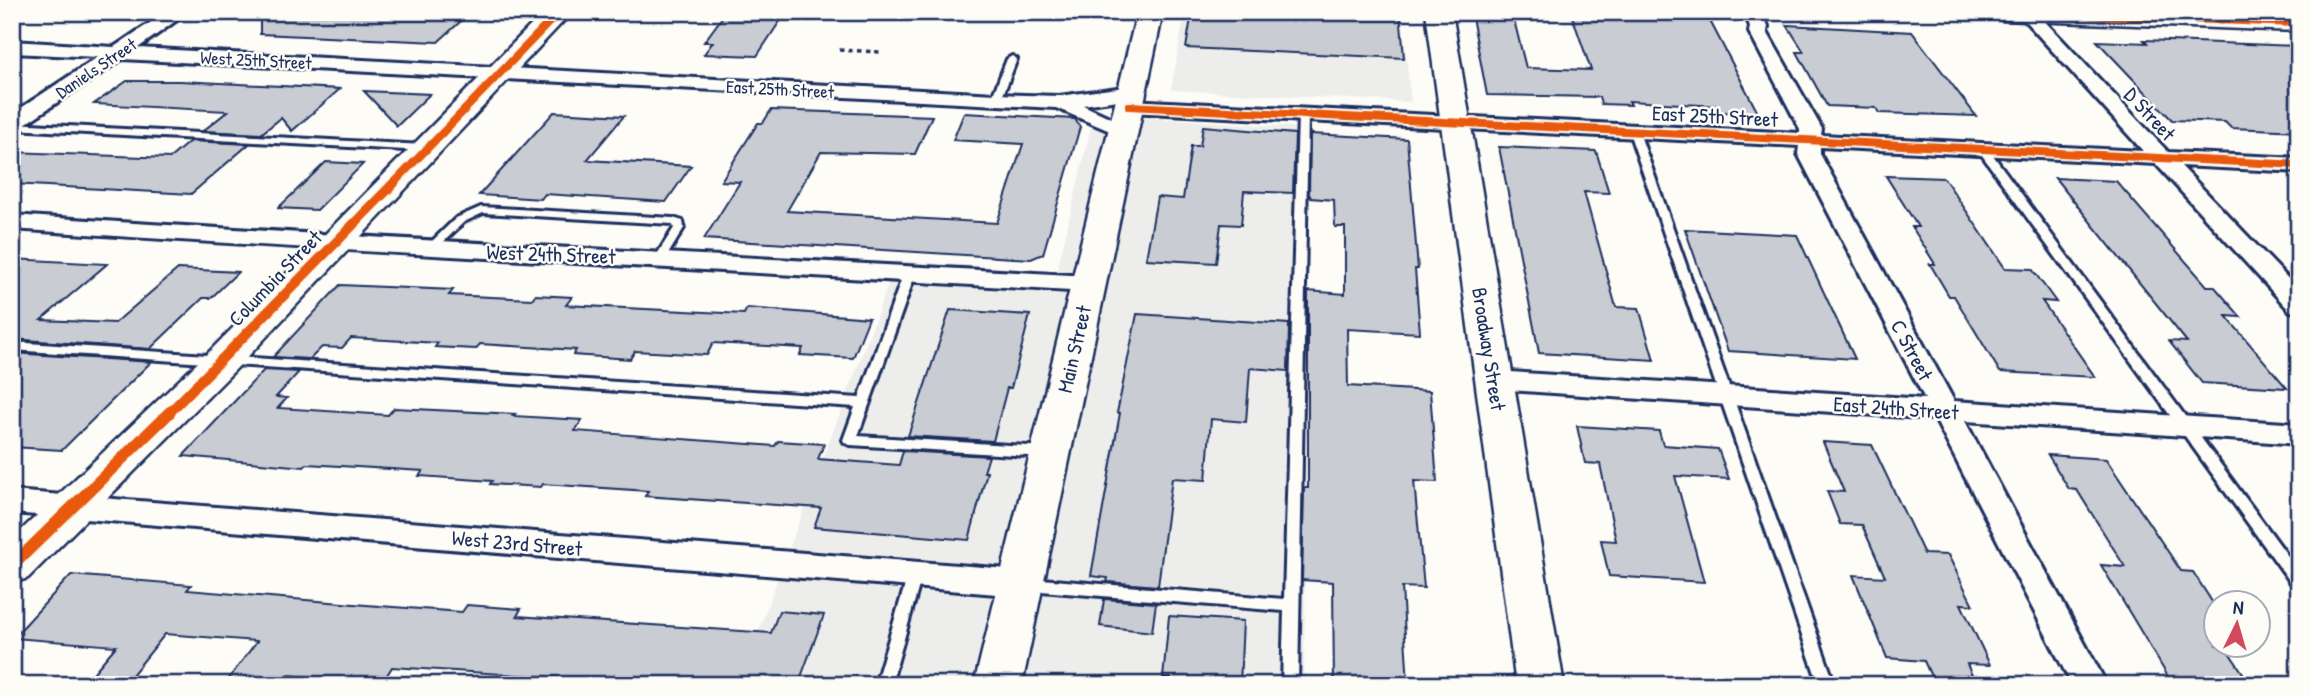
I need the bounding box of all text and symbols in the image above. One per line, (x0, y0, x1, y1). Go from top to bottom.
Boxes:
street label: Daniels Street (51, 31, 142, 104)
street label: West 25th Street (200, 45, 313, 75)
street label: East 25th Street (725, 74, 835, 104)
street label: D Street (2118, 81, 2183, 148)
street label: East 25th Street (1651, 98, 1780, 134)
street label: Columbia Street (222, 223, 329, 333)
street label: West 24th Street (486, 237, 617, 271)
street label: Broadway Street (1465, 285, 1513, 413)
street label: Main Street (1050, 302, 1098, 395)
street label: C Street (1884, 314, 1940, 386)
street label: East 24th Street (1833, 389, 1960, 427)
street label: West 23rd Street (451, 523, 584, 563)
north arrow (2202, 588, 2272, 658)
text: N (2232, 594, 2245, 620)

